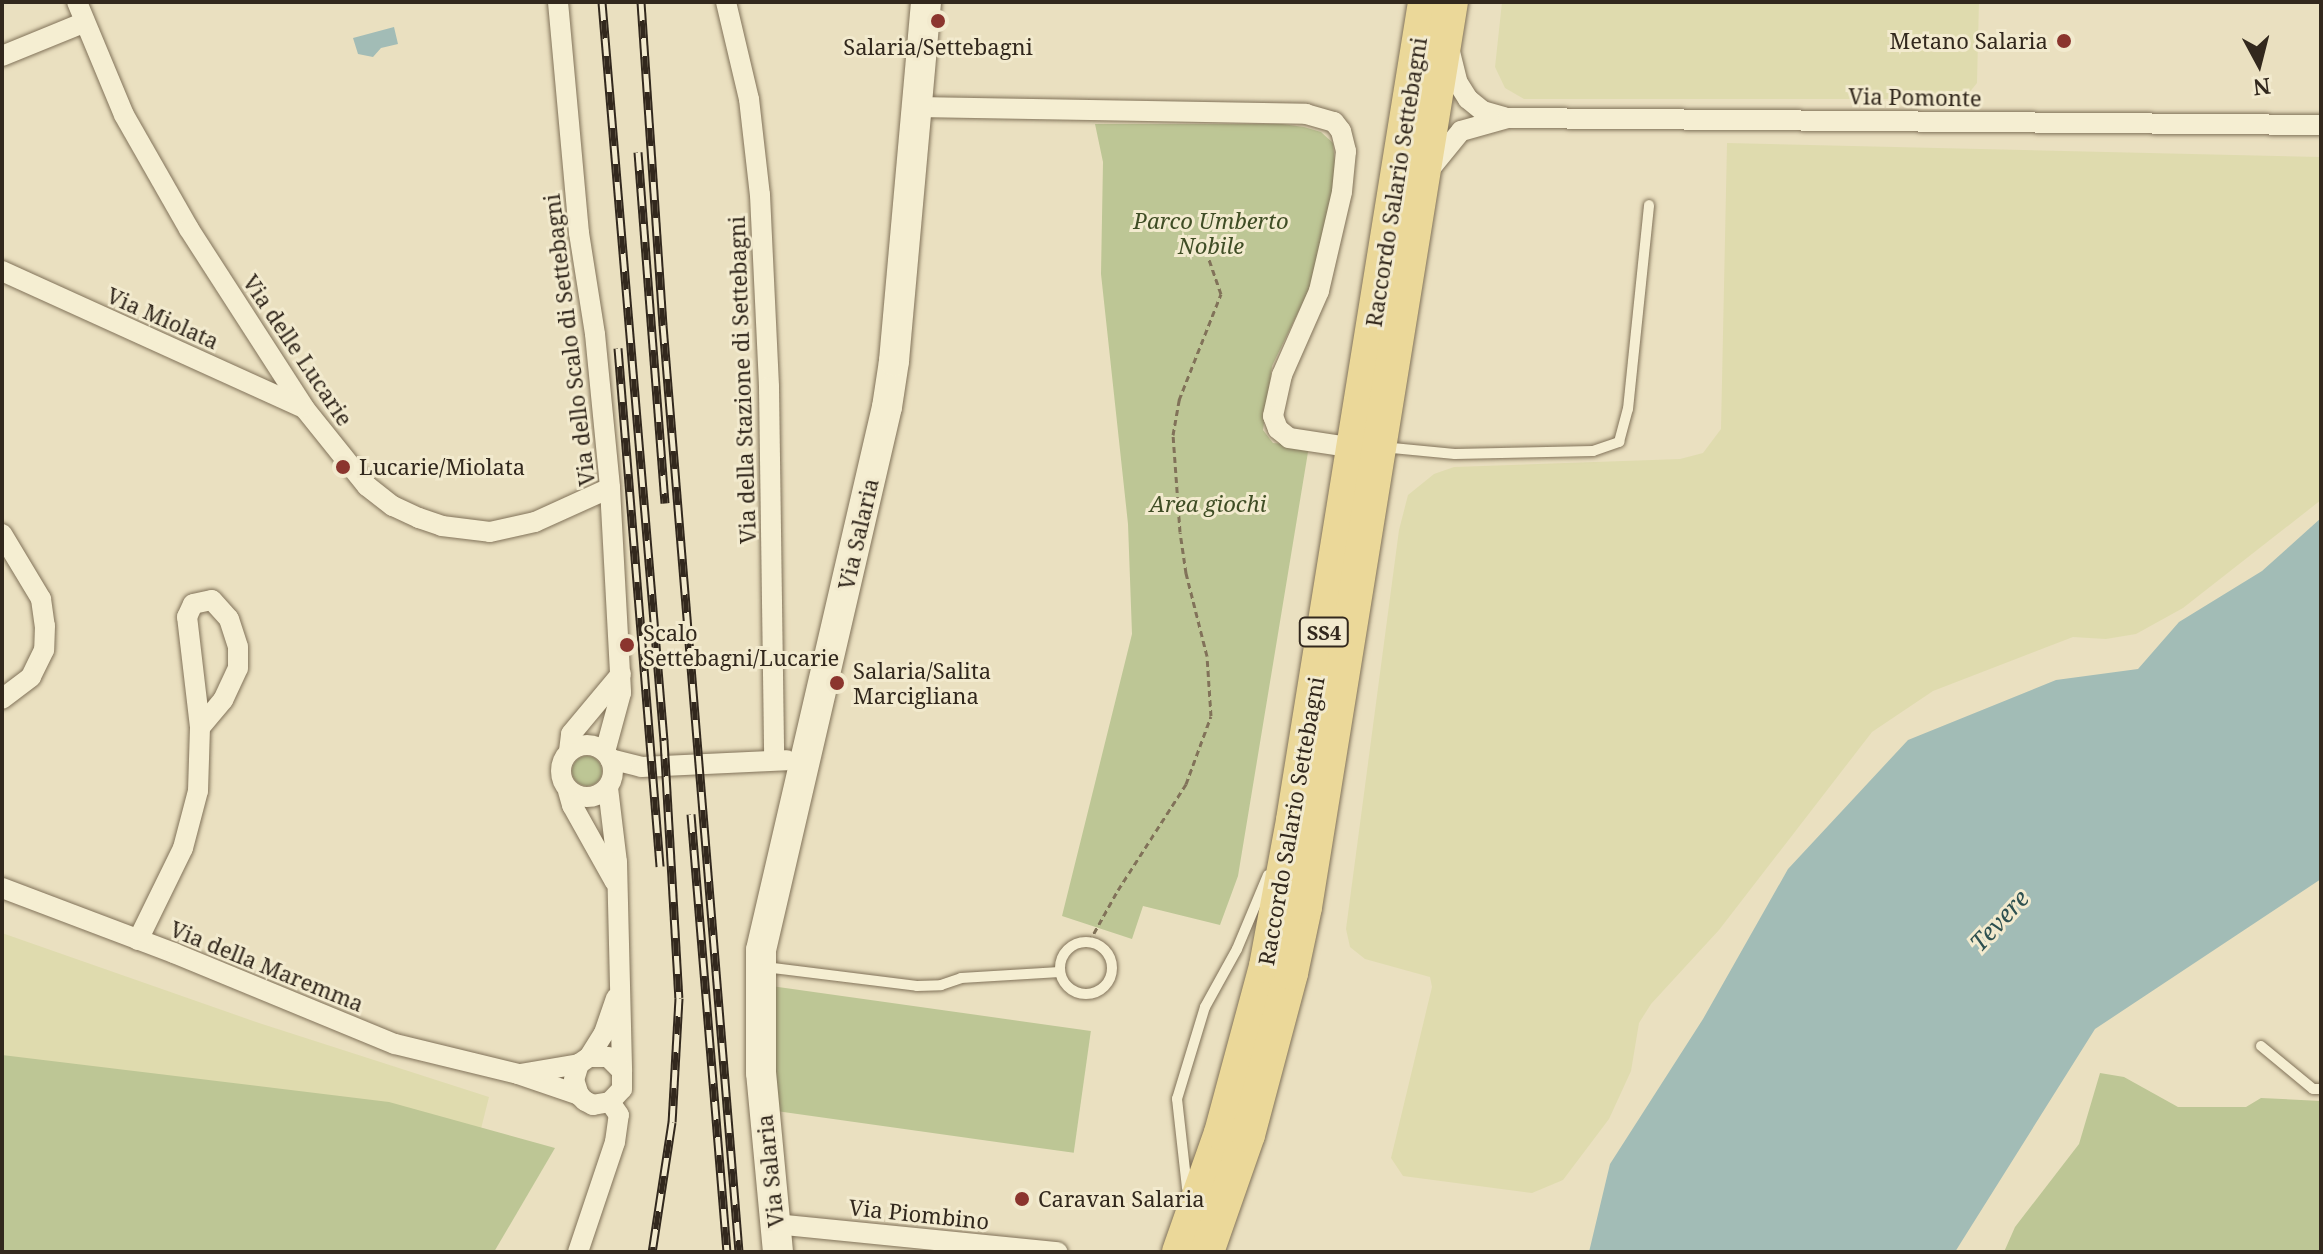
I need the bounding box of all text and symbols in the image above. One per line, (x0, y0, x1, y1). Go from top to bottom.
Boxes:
marker: Salaria/Settebagni (929, 12, 947, 30)
north arrow (2219, 24, 2299, 104)
place label: Metano Salaria (1890, 28, 2048, 54)
marker: Metano Salaria (2055, 32, 2073, 50)
place label: Salaria/Settebagni (843, 34, 1033, 60)
street label: Raccordo Salario Settebagni (1360, 35, 1432, 329)
text: N (2251, 72, 2272, 104)
street label: Via Pomonte (1848, 83, 1982, 111)
street label: Via dello Scalo di Settebagni (538, 193, 600, 487)
park label: Parco Umberto Nobile (1133, 207, 1289, 258)
street label: Via della Stazione di Settebagni (723, 216, 761, 544)
street label: Via delle Lucarie (238, 269, 358, 431)
street label: Via Miolata (103, 282, 223, 354)
place label: Lucarie/Miolata (359, 454, 525, 480)
marker: Lucarie/Miolata (334, 458, 352, 476)
street label: Via Salaria (832, 476, 884, 592)
park label: Area giochi (1150, 491, 1266, 517)
road number: SS4 (1298, 616, 1350, 648)
place label: Scalo Settebagni/Lucarie (643, 619, 839, 670)
marker: Scalo Settebagni/Lucarie (618, 636, 636, 654)
place label: Salaria/Salita Marcigliana (853, 657, 991, 708)
marker: Salaria/Salita Marcigliana (828, 674, 846, 692)
street label: Raccordo Salario Settebagni (1253, 675, 1329, 967)
water label: Tevere (1964, 883, 2034, 957)
street label: Via della Maremma (166, 915, 368, 1017)
street label: Via Salaria (751, 1113, 789, 1229)
place label: Caravan Salaria (1038, 1186, 1205, 1212)
marker: Caravan Salaria (1013, 1190, 1031, 1208)
street label: Via Piombino (847, 1193, 991, 1235)

